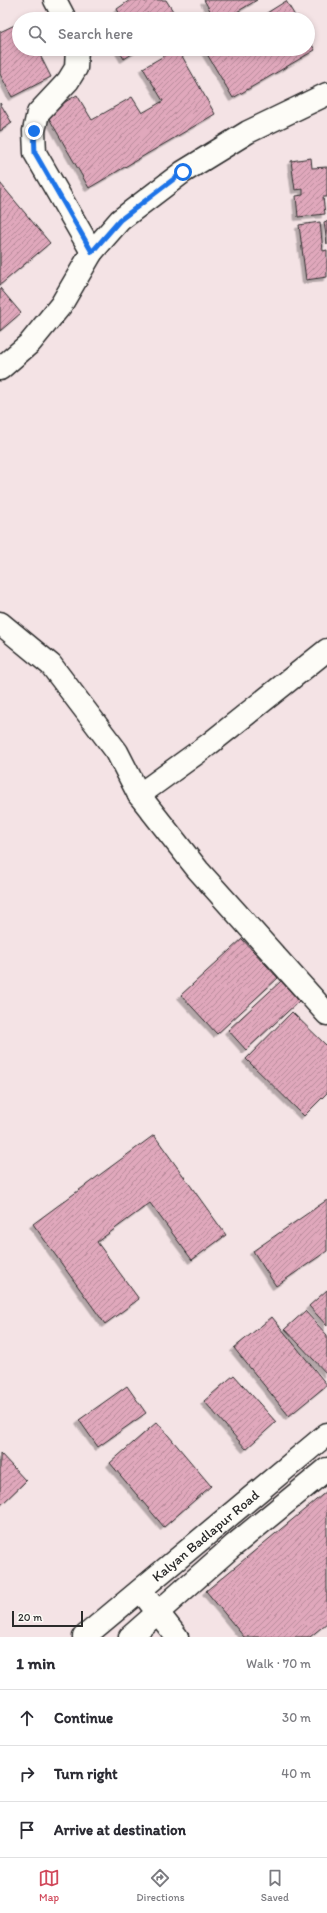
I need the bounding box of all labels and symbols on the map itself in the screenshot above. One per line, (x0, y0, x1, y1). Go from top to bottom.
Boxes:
route end (25, 122, 43, 140)
route start (174, 163, 192, 181)
street label: Kalyan Badlapur Road (149, 1486, 263, 1586)
scale bar (12, 1609, 83, 1628)

